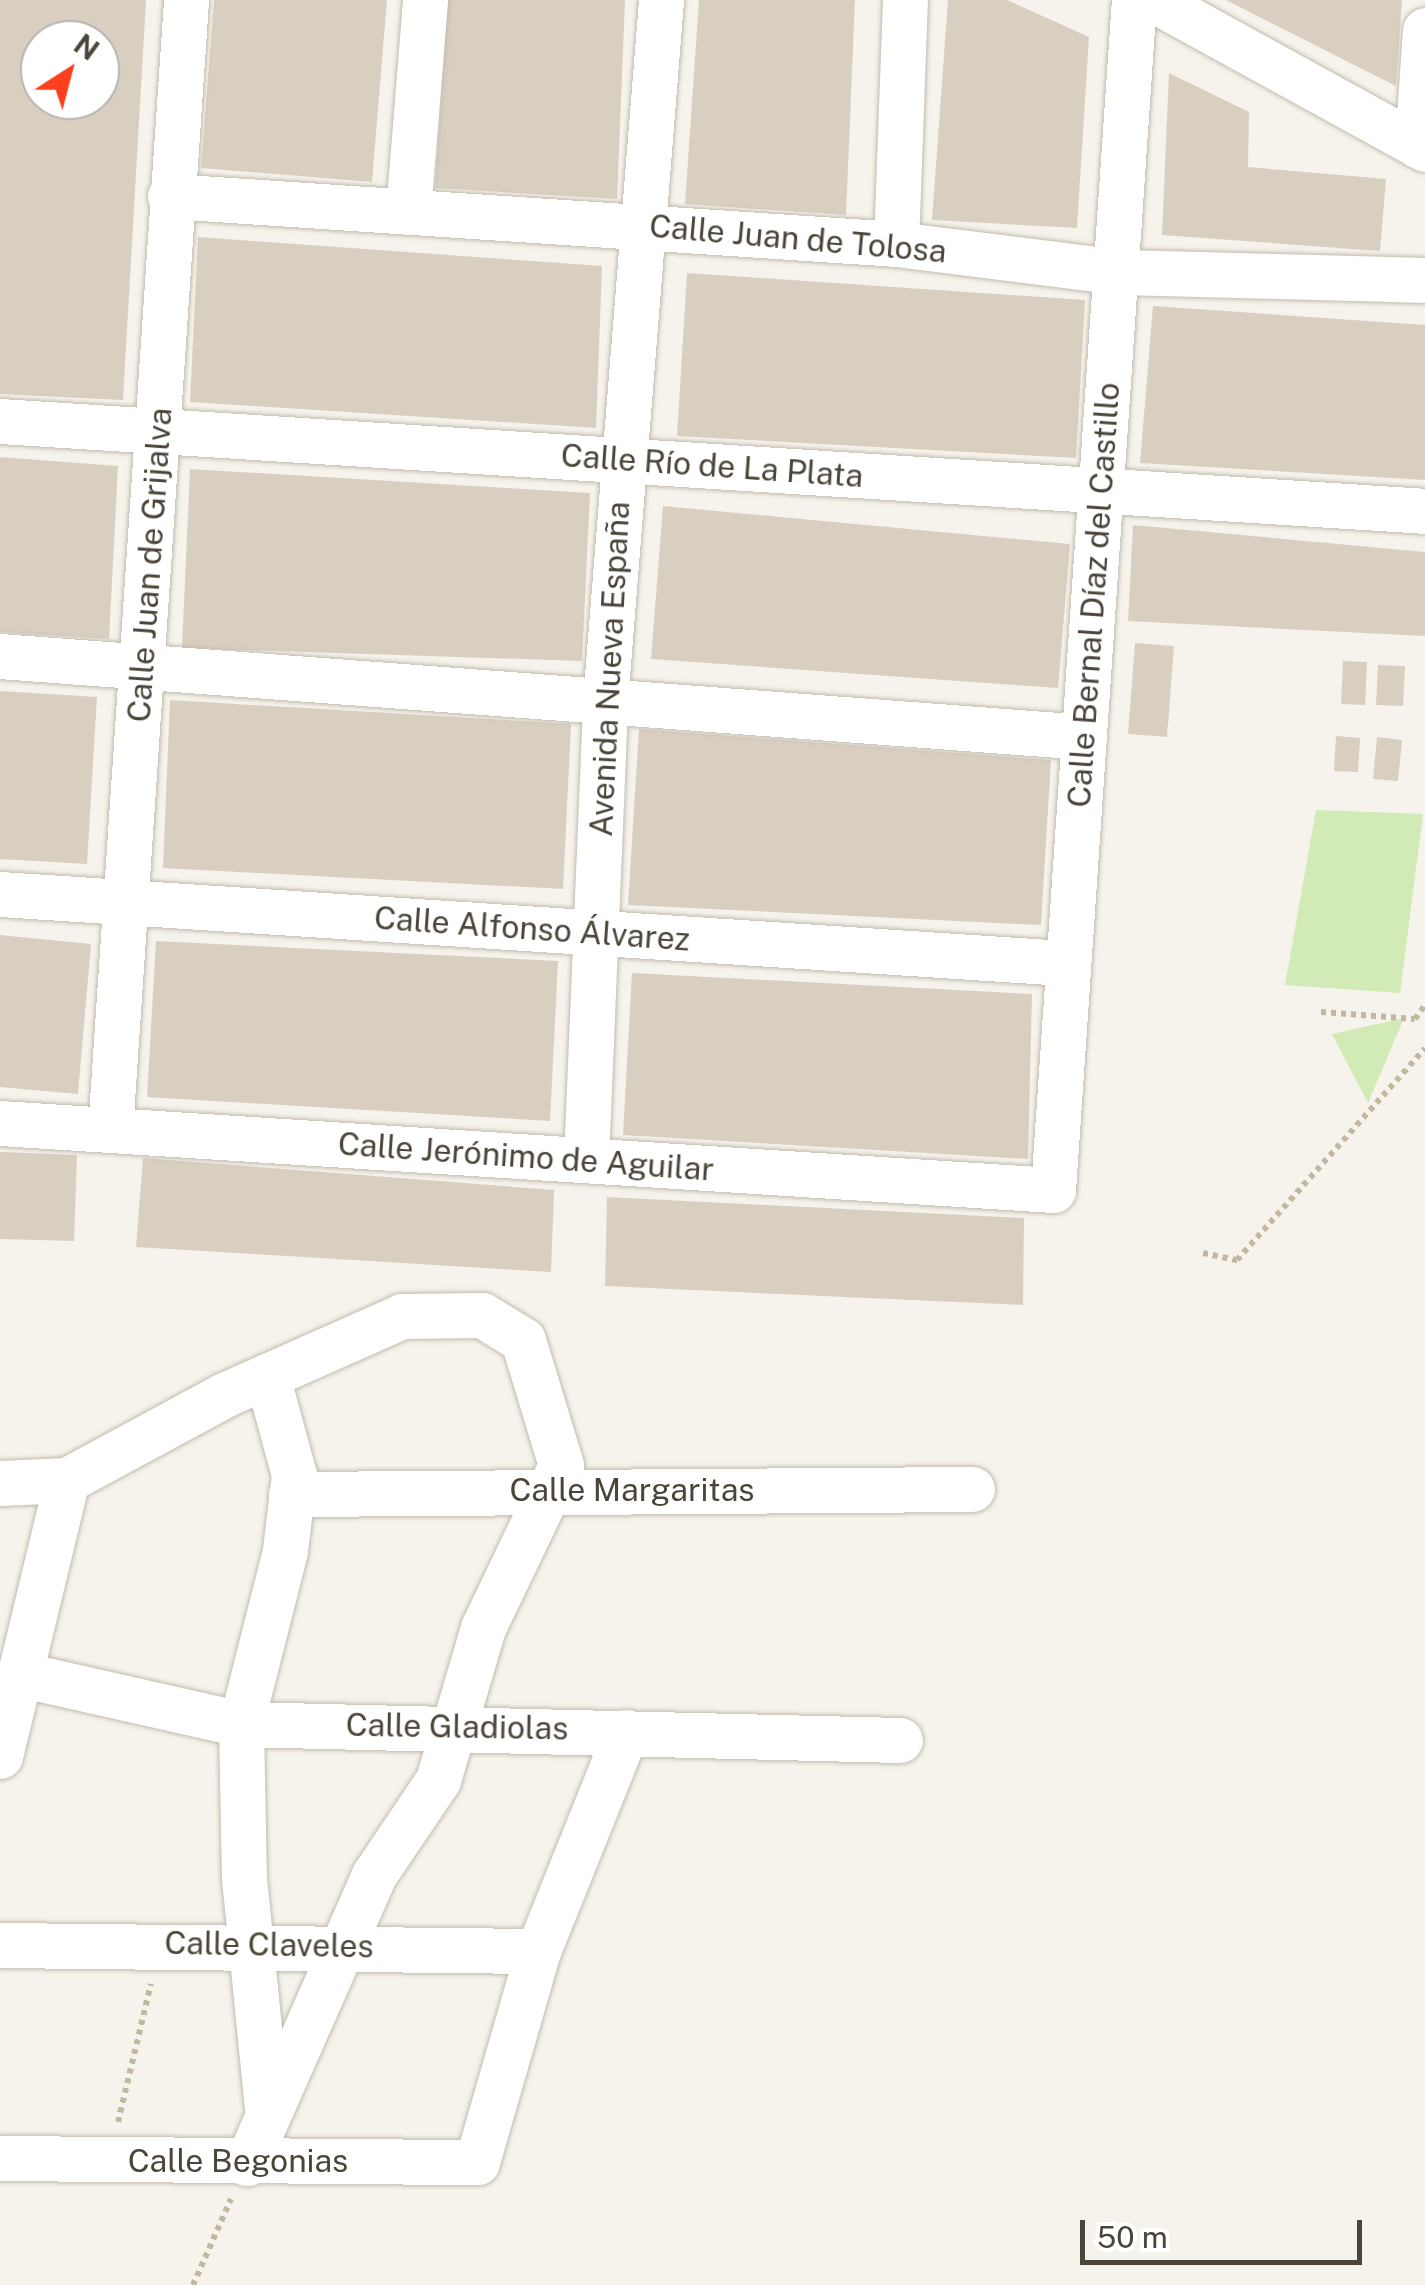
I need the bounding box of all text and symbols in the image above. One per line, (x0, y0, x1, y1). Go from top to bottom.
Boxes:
north arrow (20, 20, 120, 120)
text: N (68, 27, 105, 67)
street label: Calle Juan de Tolosa (647, 207, 949, 271)
street label: Calle Bernal Díaz del Castillo (1060, 381, 1128, 809)
street label: Calle Juan de Grijalva (120, 406, 180, 724)
street label: Calle Río de La Plata (559, 436, 865, 496)
street label: Avenida Nueva España (582, 500, 638, 838)
street label: Calle Alfonso Álvarez (373, 899, 691, 959)
street label: Calle Jerónimo de Aguilar (336, 1125, 716, 1189)
street label: Calle Margaritas (509, 1471, 755, 1509)
street label: Calle Gladiolas (345, 1706, 569, 1748)
street label: Calle Claveles (164, 1924, 374, 1966)
street label: Calle Begonias (128, 2142, 348, 2180)
scale bar (1085, 2200, 1368, 2262)
text: 50 m (1097, 2219, 1168, 2255)

